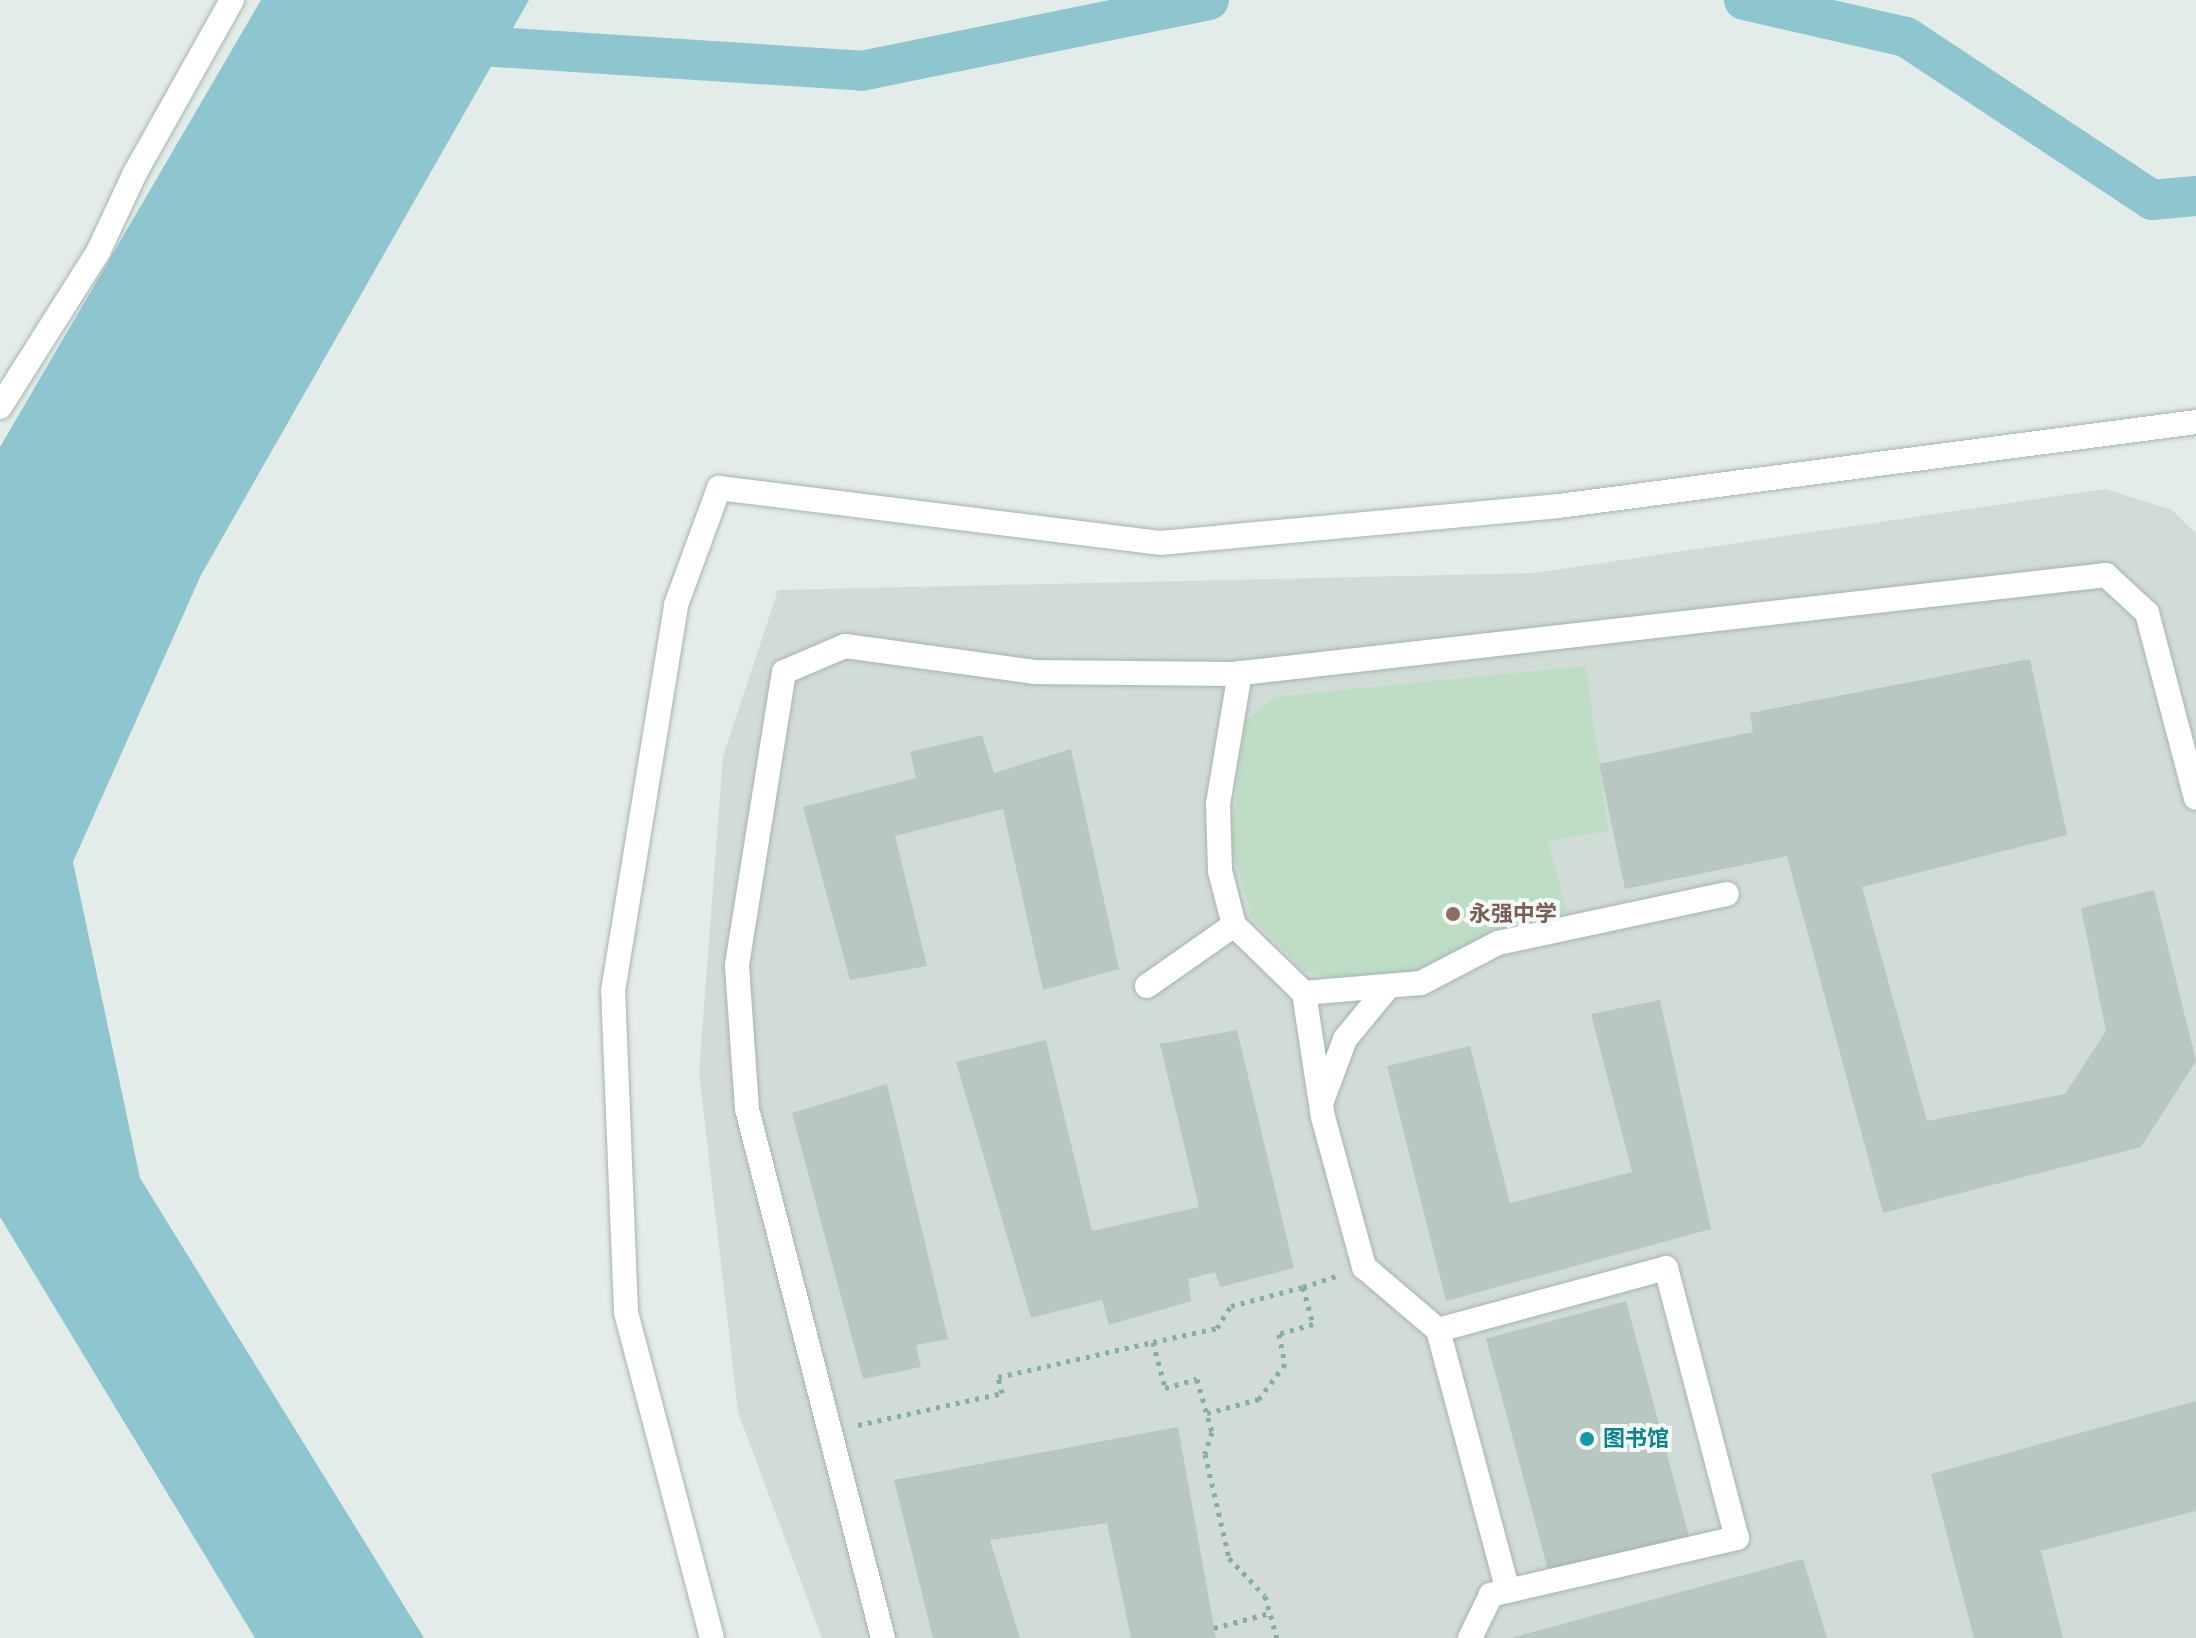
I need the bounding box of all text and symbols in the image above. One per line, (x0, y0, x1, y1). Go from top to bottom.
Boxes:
place label: 永强中学 (1469, 901, 1557, 927)
marker: 永强中学 (1444, 905, 1462, 923)
place label: 图书馆 (1603, 1426, 1669, 1452)
marker: 图书馆 (1578, 1430, 1596, 1448)

